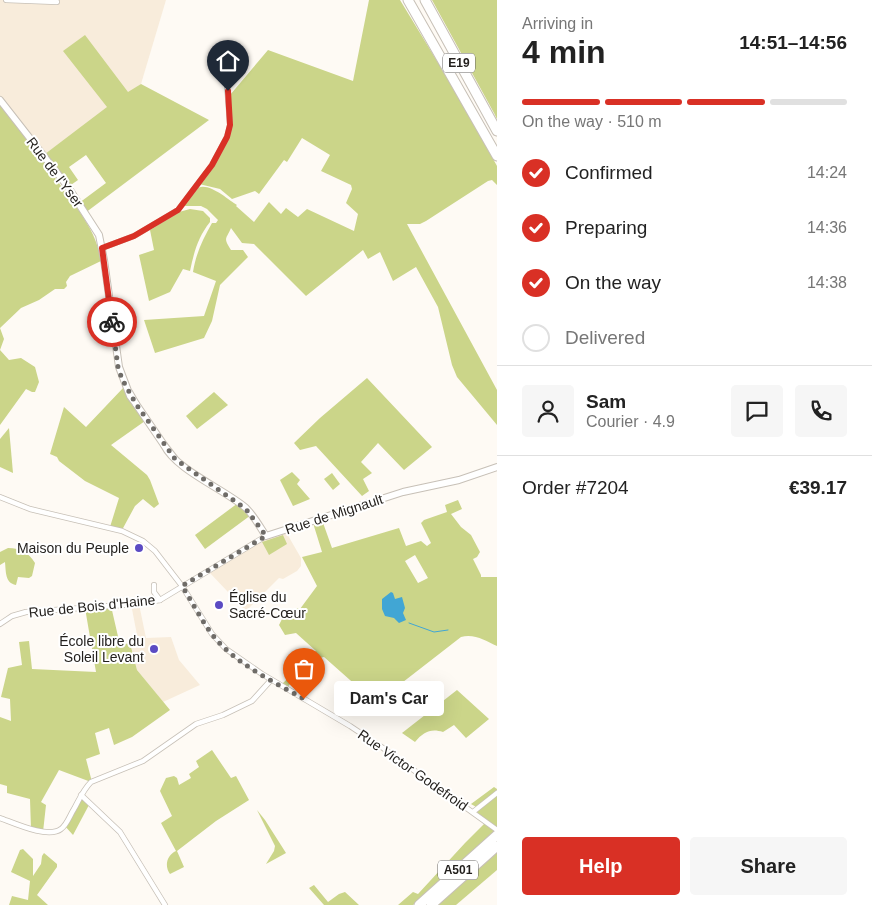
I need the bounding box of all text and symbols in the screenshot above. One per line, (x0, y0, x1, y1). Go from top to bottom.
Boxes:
text: Arriving in (522, 15, 593, 32)
text: 14:51–14:56 (739, 32, 847, 53)
text: 4 min (522, 34, 606, 70)
pin (207, 40, 249, 91)
icon: home (214, 47, 242, 75)
road number: E19 (443, 54, 475, 72)
text: On the way · 510 m (522, 113, 662, 130)
street label: Rue de l'Yser (23, 134, 87, 210)
icon: check (522, 159, 550, 187)
text: Confirmed (565, 162, 653, 183)
text: 14:24 (807, 164, 847, 181)
icon: check (522, 214, 550, 242)
text: Preparing (565, 217, 647, 238)
text: 14:36 (807, 219, 847, 236)
icon: check (522, 269, 550, 297)
text: On the way (565, 272, 661, 293)
text: 14:38 (807, 274, 847, 291)
courier (87, 297, 137, 347)
icon: bike (98, 308, 126, 336)
text: Delivered (565, 327, 645, 348)
button: person (522, 385, 574, 437)
button: chat (731, 385, 783, 437)
button: phone (795, 385, 847, 437)
text: Sam (586, 391, 626, 412)
text: Courier · 4.9 (586, 413, 675, 430)
text: Order #7204 (522, 477, 629, 498)
text: €39.17 (789, 477, 847, 498)
street label: Rue de Mignault (283, 491, 385, 537)
place label: Maison du Peuple (17, 540, 129, 556)
marker: Maison du Peuple (133, 542, 145, 554)
place label: Église du Sacré-Cœur (229, 589, 306, 621)
street label: Rue de Bois d'Haine (28, 591, 156, 621)
marker: Église du Sacré-Cœur (213, 599, 225, 611)
place label: École libre du Soleil Levant (59, 633, 144, 665)
marker: École libre du Soleil Levant (148, 643, 160, 655)
pin (283, 648, 325, 699)
icon: bag (290, 655, 318, 683)
callout: Dam's Car (334, 682, 444, 716)
text: Dam's Car (350, 690, 428, 707)
street label: Rue Victor Godefroid (355, 726, 471, 814)
button: Help (522, 837, 680, 895)
button: Share (690, 837, 847, 895)
road number: A501 (438, 860, 478, 880)

